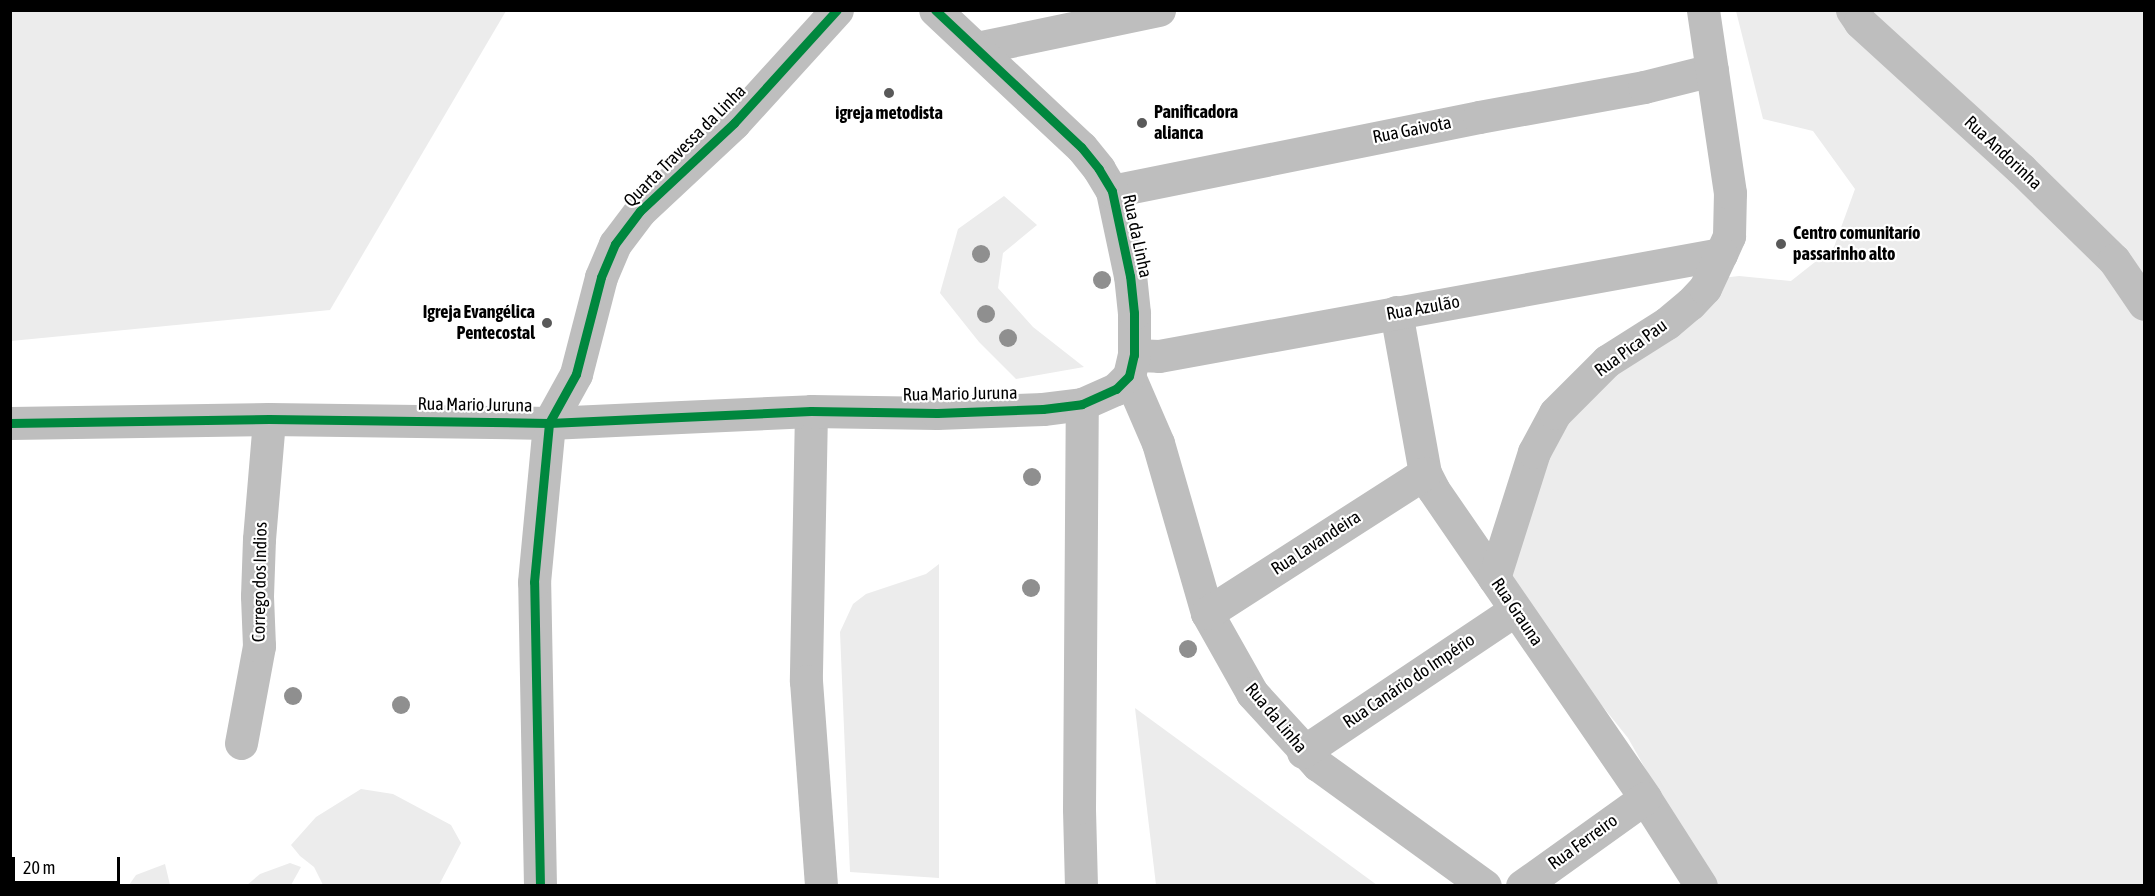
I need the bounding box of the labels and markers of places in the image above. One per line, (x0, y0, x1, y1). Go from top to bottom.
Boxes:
marker: igreja metodista (882, 86, 896, 100)
place label: igreja metodista (835, 102, 943, 124)
place label: Panificadora alianca (1154, 102, 1238, 144)
marker: Panificadora alianca (1135, 116, 1149, 130)
place label: Centro comunitarío passarinho alto (1793, 223, 1921, 266)
marker: Centro comunitarío passarinho alto (1774, 237, 1788, 251)
place label: Igreja Evangélica Pentecostal (423, 302, 535, 344)
marker: Igreja Evangélica Pentecostal (540, 316, 554, 330)

